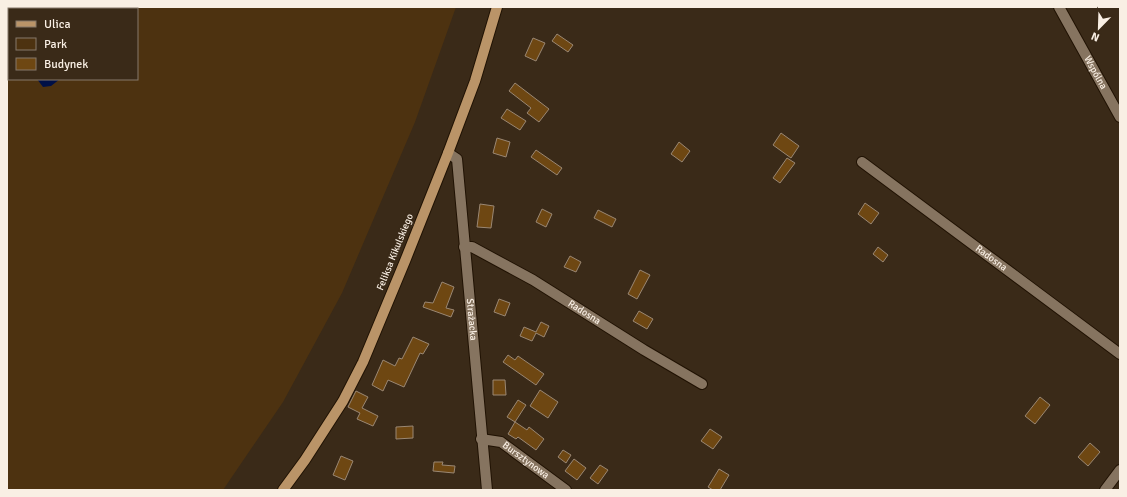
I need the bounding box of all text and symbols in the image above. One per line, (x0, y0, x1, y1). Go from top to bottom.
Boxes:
legend (8, 8, 138, 80)
north arrow (1079, 8, 1119, 48)
text: Ulica (44, 17, 71, 32)
text: N (1089, 29, 1101, 44)
text: Park (44, 37, 67, 52)
street label: Wspólna (1081, 54, 1109, 91)
text: Budynek (44, 57, 88, 72)
street label: Feliksa Kikulskiego (374, 212, 416, 292)
street label: Radosna (973, 242, 1009, 274)
street label: Strażacka (464, 298, 479, 341)
street label: Radosna (566, 298, 603, 327)
street label: Bursztynowa (500, 439, 551, 481)

